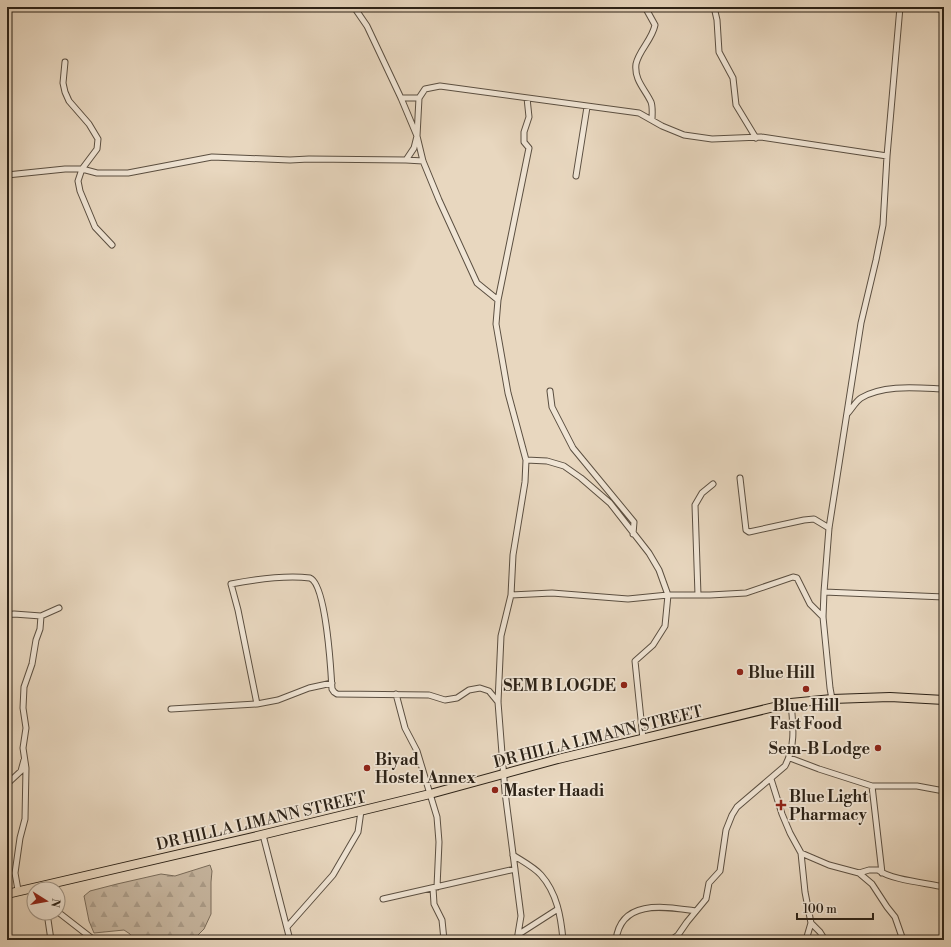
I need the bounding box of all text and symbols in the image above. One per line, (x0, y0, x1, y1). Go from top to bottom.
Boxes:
place label: Blue Hill (748, 663, 816, 683)
marker: Blue Hill (735, 667, 745, 677)
place label: SEM B LOGDE (503, 676, 616, 696)
marker: SEM B LOGDE (619, 680, 629, 690)
marker: Blue Hill Fast Food (801, 684, 811, 694)
place label: Blue Hill Fast Food (770, 696, 842, 734)
street label: DR HILLA LIMANN STREET (491, 701, 705, 773)
place label: Sem-B Lodge (769, 739, 870, 759)
marker: Sem-B Lodge (873, 743, 883, 753)
place label: Biyad Hostel Annex (375, 750, 476, 788)
marker: Biyad Hostel Annex (362, 763, 372, 773)
place label: Master Haadi (503, 781, 604, 801)
marker: Master Haadi (490, 785, 500, 795)
street label: DR HILLA LIMANN STREET (154, 787, 368, 855)
place label: Blue Light Pharmacy (789, 787, 868, 825)
marker: Blue Light Pharmacy (776, 800, 786, 810)
north arrow (26, 881, 66, 921)
scale bar (797, 895, 873, 921)
text: N (47, 897, 63, 909)
text: 100 m (803, 902, 837, 917)

